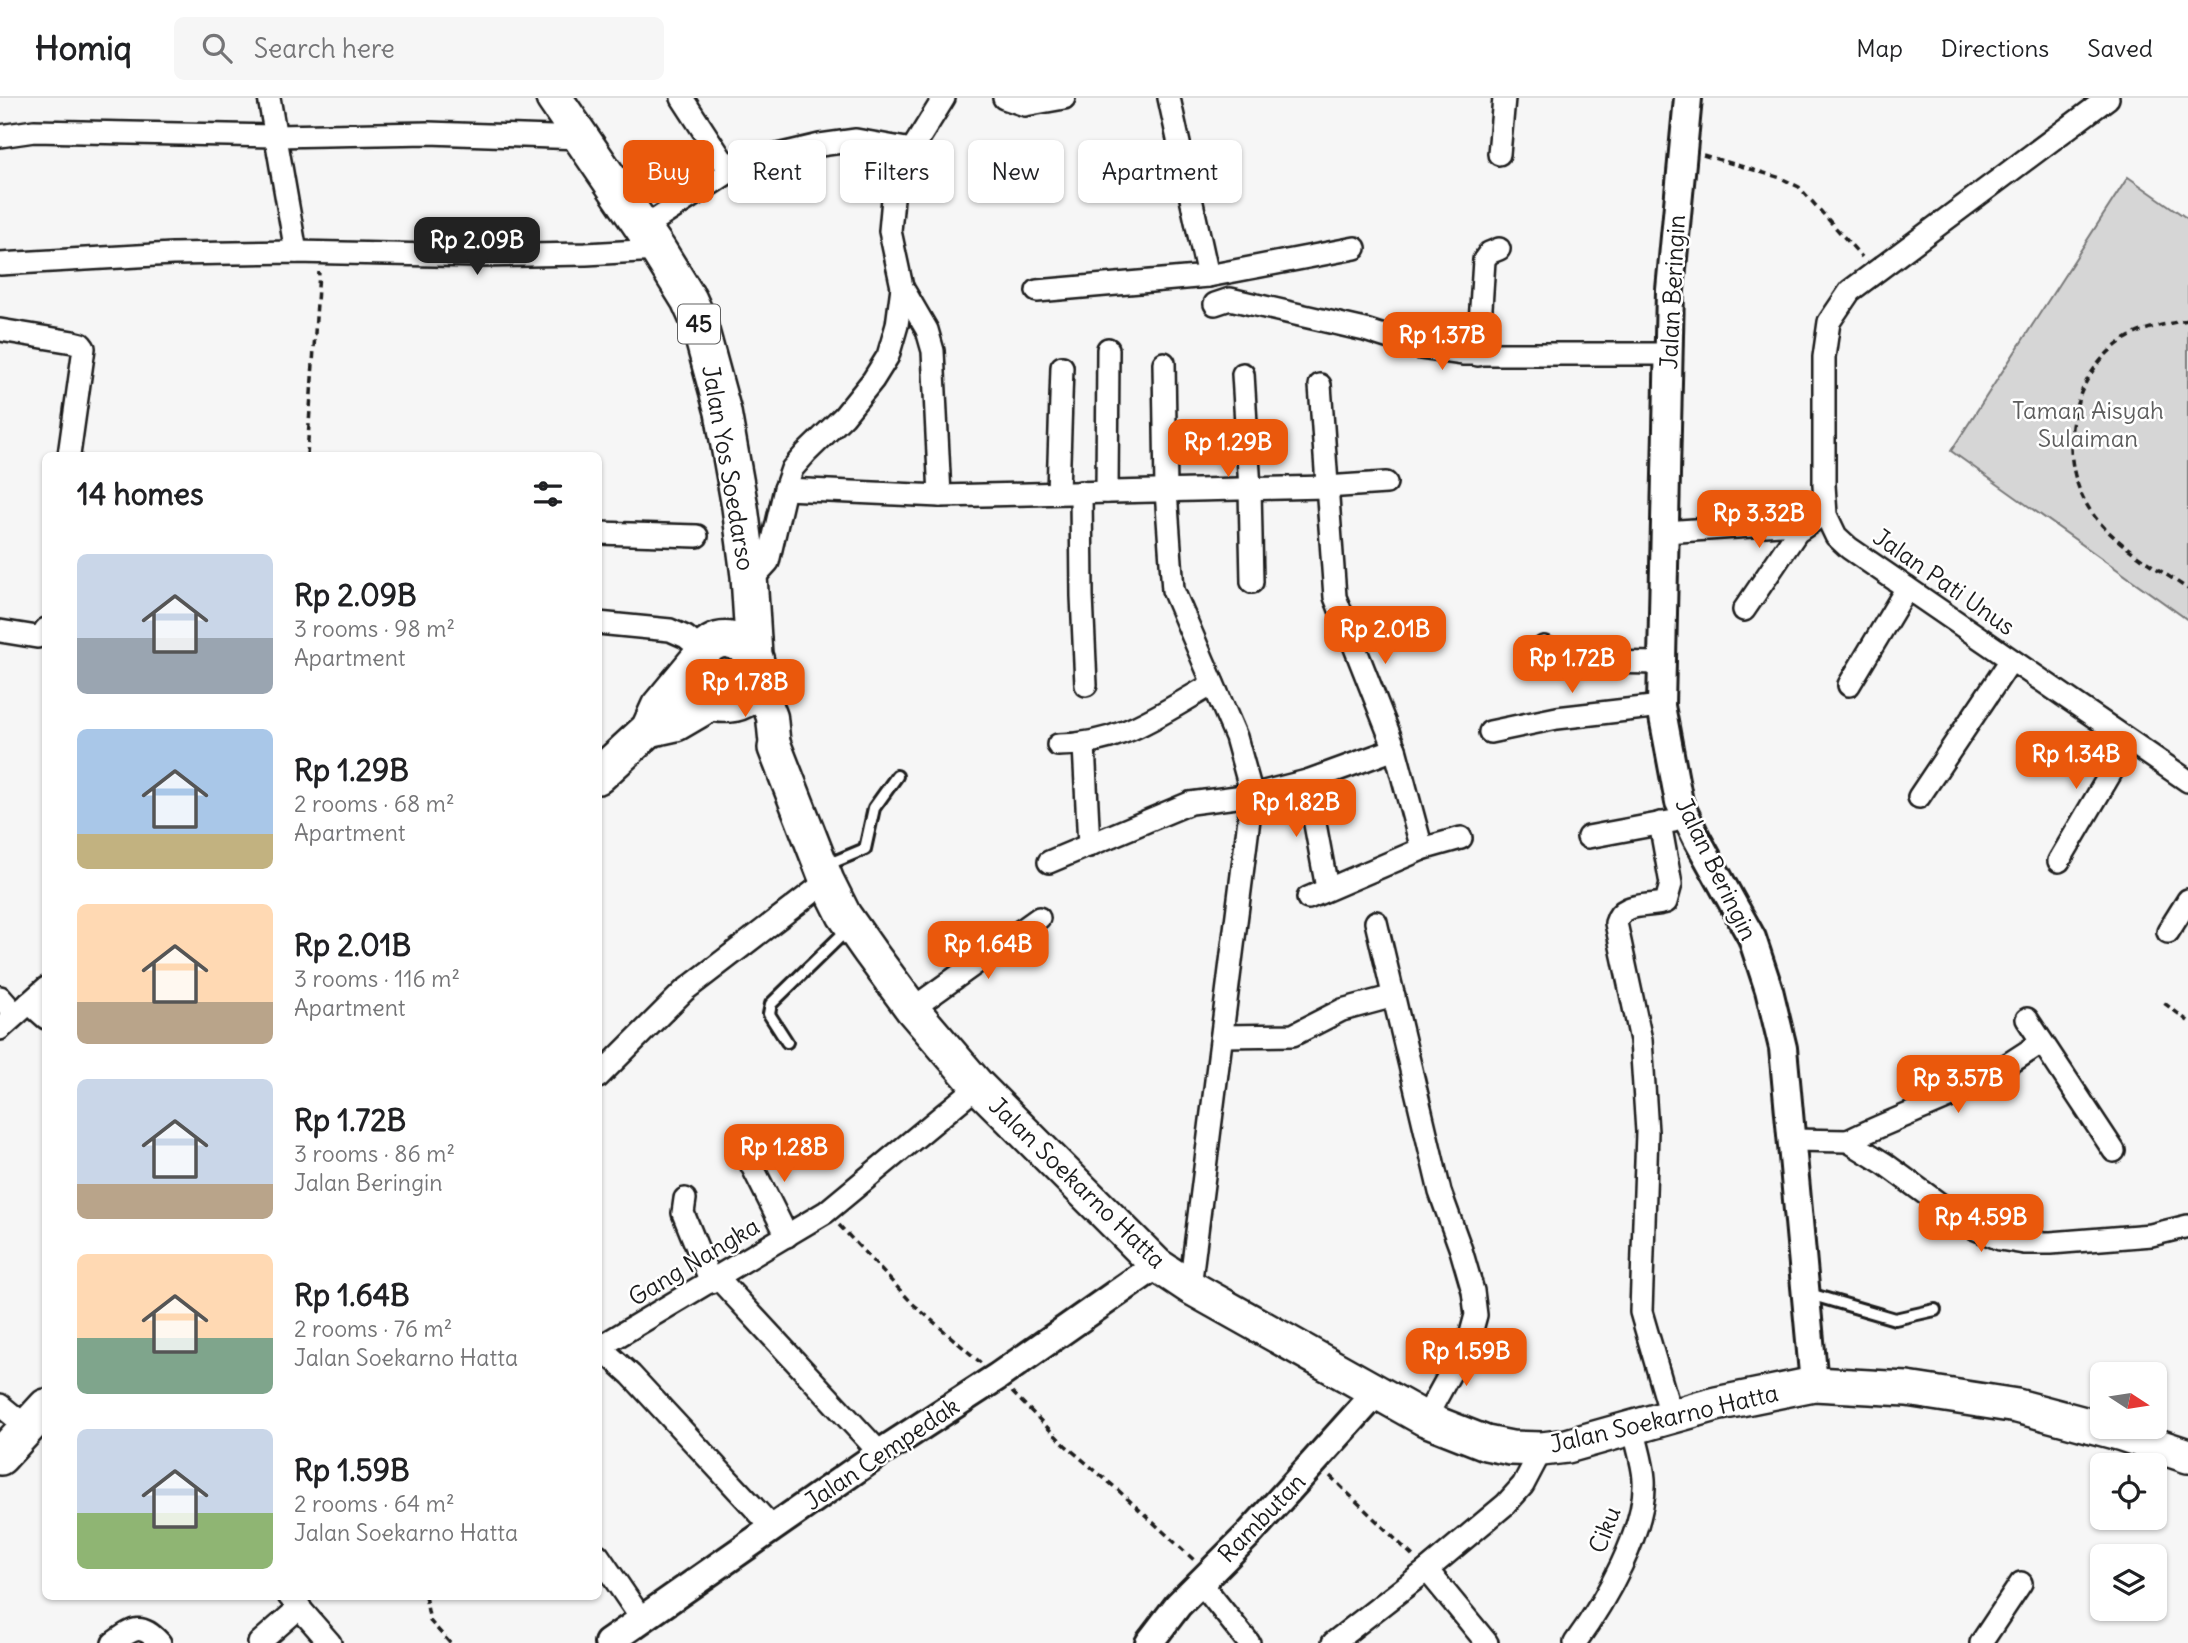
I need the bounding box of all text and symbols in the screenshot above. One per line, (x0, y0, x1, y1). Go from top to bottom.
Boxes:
search box (174, 17, 664, 80)
text: Homiq (35, 27, 132, 69)
icon: search (198, 29, 236, 67)
text: Search here (254, 32, 395, 65)
text: Map (1856, 33, 1903, 63)
text: Directions (1941, 33, 2049, 63)
text: Saved (2087, 33, 2153, 63)
chip: Buy (623, 140, 714, 203)
chip: Rent (728, 140, 826, 203)
chip: Filters (840, 140, 954, 203)
chip: New (968, 140, 1064, 203)
chip: Apartment (1078, 140, 1242, 203)
street label: Jalan Beringin (1653, 214, 1691, 370)
pin: Rp 2.09B (405, 218, 549, 277)
text: Rp 2.09B (430, 225, 524, 254)
road number: 45 (678, 304, 720, 344)
pin: Rp 1.37B (1370, 313, 1514, 372)
text: Rp 1.37B (1399, 320, 1485, 349)
street label: Jalan Yos Soedarso (696, 363, 762, 573)
park label: Taman Aisyah Sulaiman (2012, 395, 2164, 453)
pin: Rp 1.29B (1156, 420, 1300, 479)
text: Rp 1.29B (1184, 427, 1272, 456)
text: 14 homes (77, 475, 204, 513)
icon: filters (529, 475, 567, 513)
pin: Rp 3.32B (1687, 490, 1831, 550)
text: Rp 3.32B (1713, 498, 1805, 527)
street label: Jalan Pati Unus (1868, 521, 2021, 641)
text: Rp 2.09B (294, 576, 417, 614)
icon: home (133, 582, 217, 666)
pin: Rp 2.01B (1313, 606, 1457, 666)
text: 3 rooms · 98 m² (294, 614, 455, 643)
text: Rp 2.01B (1340, 614, 1430, 643)
pin: Rp 1.72B (1500, 636, 1644, 695)
text: Apartment (294, 643, 406, 672)
text: Rp 1.72B (1529, 643, 1615, 672)
pin: Rp 1.78B (673, 660, 817, 719)
text: Rp 1.78B (702, 667, 788, 696)
pin: Rp 1.34B (2004, 732, 2148, 791)
text: Rp 1.34B (2032, 739, 2120, 768)
text: Rp 1.29B (294, 751, 409, 789)
icon: home (133, 757, 217, 841)
pin: Rp 1.82B (1224, 780, 1368, 839)
text: Rp 1.82B (1252, 787, 1340, 816)
text: 2 rooms · 68 m² (294, 789, 455, 818)
street label: Jalan Beringin (1669, 792, 1764, 945)
text: Apartment (294, 818, 406, 847)
pin: Rp 1.64B (916, 922, 1060, 981)
text: Rp 2.01B (294, 926, 411, 964)
text: Rp 1.64B (944, 929, 1032, 958)
icon: home (133, 932, 217, 1016)
text: 3 rooms · 116 m² (294, 964, 460, 993)
text: Apartment (294, 993, 406, 1022)
pin: Rp 3.57B (1886, 1056, 2030, 1115)
text: Rp 3.57B (1913, 1063, 2003, 1092)
street label: Jalan Soekarno Hatta (983, 1090, 1172, 1274)
text: Rp 1.72B (294, 1101, 406, 1139)
icon: home (133, 1107, 217, 1191)
pin: Rp 1.28B (712, 1124, 856, 1184)
text: Rp 1.28B (740, 1132, 828, 1161)
text: 3 rooms · 86 m² (294, 1139, 455, 1168)
text: Jalan Beringin (294, 1168, 442, 1197)
pin: Rp 4.59B (1909, 1194, 2053, 1254)
text: Rp 4.59B (1935, 1202, 2027, 1231)
street label: Gang Nangka (623, 1210, 764, 1312)
text: Rp 1.64B (294, 1276, 410, 1314)
icon: home (133, 1282, 217, 1366)
text: 2 rooms · 76 m² (294, 1314, 452, 1343)
pin: Rp 1.59B (1394, 1328, 1538, 1388)
text: Rp 1.59B (1422, 1336, 1510, 1365)
text: Jalan Soekarno Hatta (294, 1343, 518, 1372)
north arrow (2090, 1362, 2166, 1438)
map controls (2090, 1362, 2167, 1621)
street label: Jalan Soekarno Hatta (1546, 1377, 1781, 1459)
street label: Jalan Cempedak (798, 1390, 965, 1516)
text: Rp 1.59B (294, 1451, 410, 1489)
button: locate (2090, 1453, 2167, 1530)
icon: home (133, 1457, 217, 1541)
street label: Rambutan (1211, 1466, 1311, 1568)
text: 2 rooms · 64 m² (294, 1489, 455, 1518)
street label: Ciku (1582, 1502, 1627, 1557)
text: Jalan Soekarno Hatta (294, 1518, 518, 1547)
button: layers (2090, 1544, 2167, 1621)

